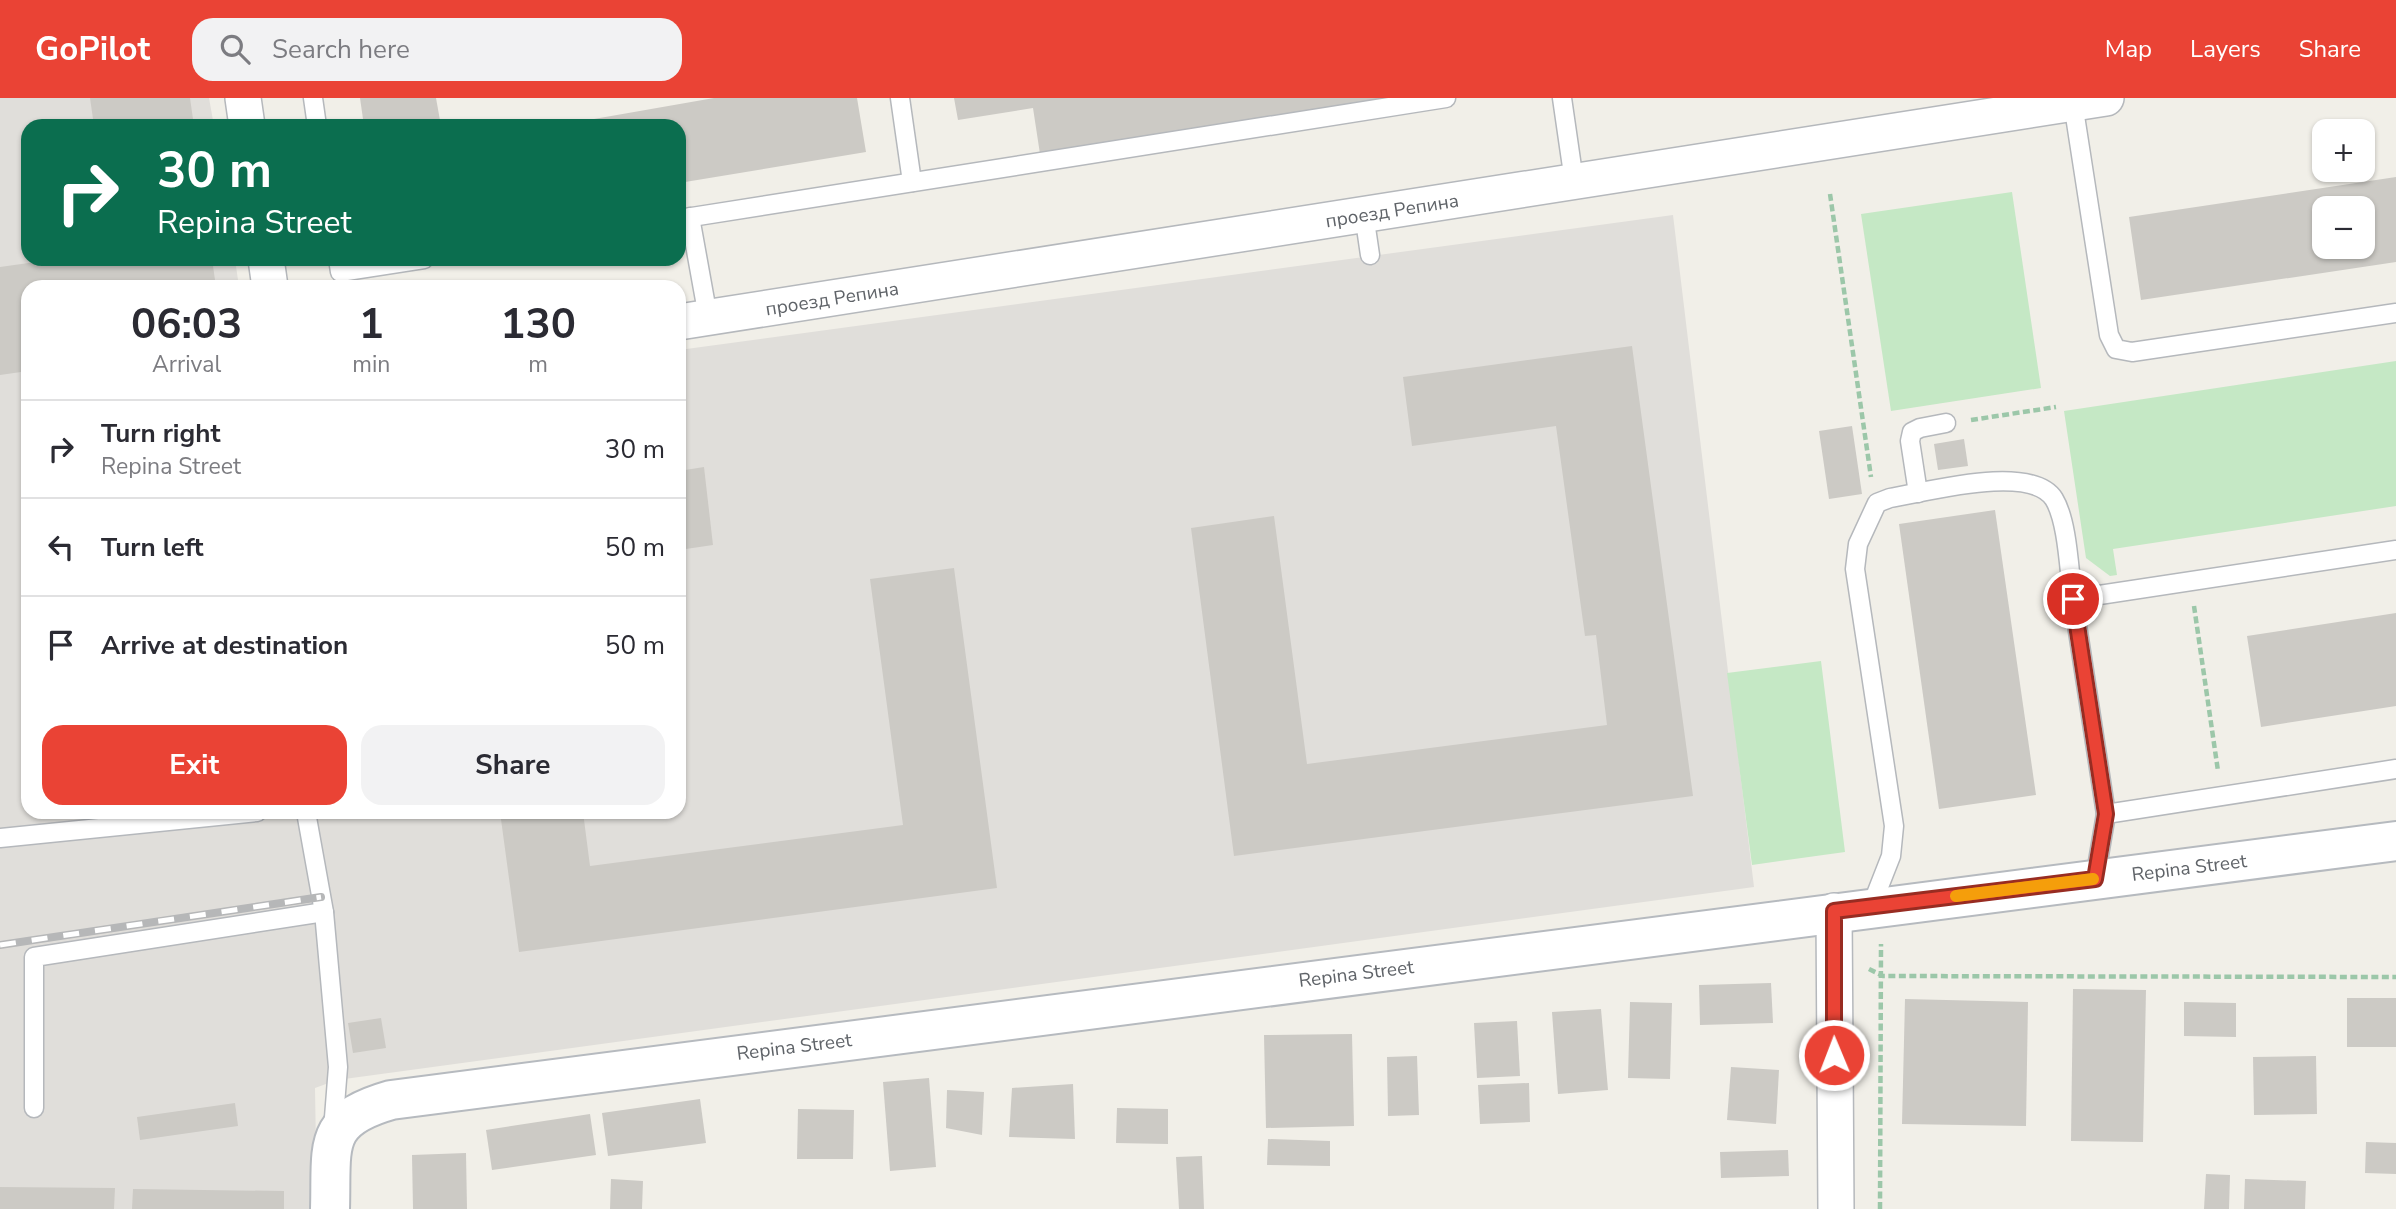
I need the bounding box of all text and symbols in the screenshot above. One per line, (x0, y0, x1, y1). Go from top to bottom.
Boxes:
search box (192, 18, 682, 81)
text: GoPilot (35, 27, 150, 72)
icon: search (216, 30, 254, 68)
text: Search here (272, 32, 410, 67)
text: Map (2105, 33, 2152, 65)
text: Layers (2190, 33, 2261, 65)
text: Share (2299, 33, 2361, 65)
map controls (2312, 119, 2375, 259)
button: + (2312, 119, 2375, 182)
text: 30 m (157, 137, 272, 204)
icon: right (42, 147, 133, 238)
street label: проезд Репина (1324, 188, 1461, 234)
button: − (2312, 196, 2375, 259)
text: Repina Street (157, 201, 352, 244)
street label: проезд Репина (764, 276, 901, 322)
text: 06:03 (131, 296, 242, 353)
text: 1 (359, 296, 384, 353)
text: 130 (500, 296, 576, 353)
text: Arrival (152, 349, 221, 380)
text: min (352, 349, 390, 380)
text: m (528, 349, 548, 380)
text: Turn right (101, 416, 220, 451)
icon: right (42, 430, 80, 468)
text: 30 m (605, 432, 665, 467)
text: Repina Street (101, 451, 241, 482)
icon: left (42, 528, 80, 566)
text: Turn left (101, 530, 204, 565)
text: 50 m (605, 530, 665, 565)
pin (2043, 569, 2103, 629)
icon: arrive (2054, 580, 2092, 618)
icon: arrive (42, 626, 80, 664)
text: Arrive at destination (101, 628, 348, 663)
text: 50 m (605, 628, 665, 663)
button: Exit (42, 725, 347, 805)
button: Share (361, 725, 665, 805)
street label: Repina Street (2130, 848, 2248, 888)
street label: Repina Street (1297, 954, 1415, 994)
position arrow (1797, 1018, 1871, 1092)
street label: Repina Street (735, 1027, 853, 1067)

